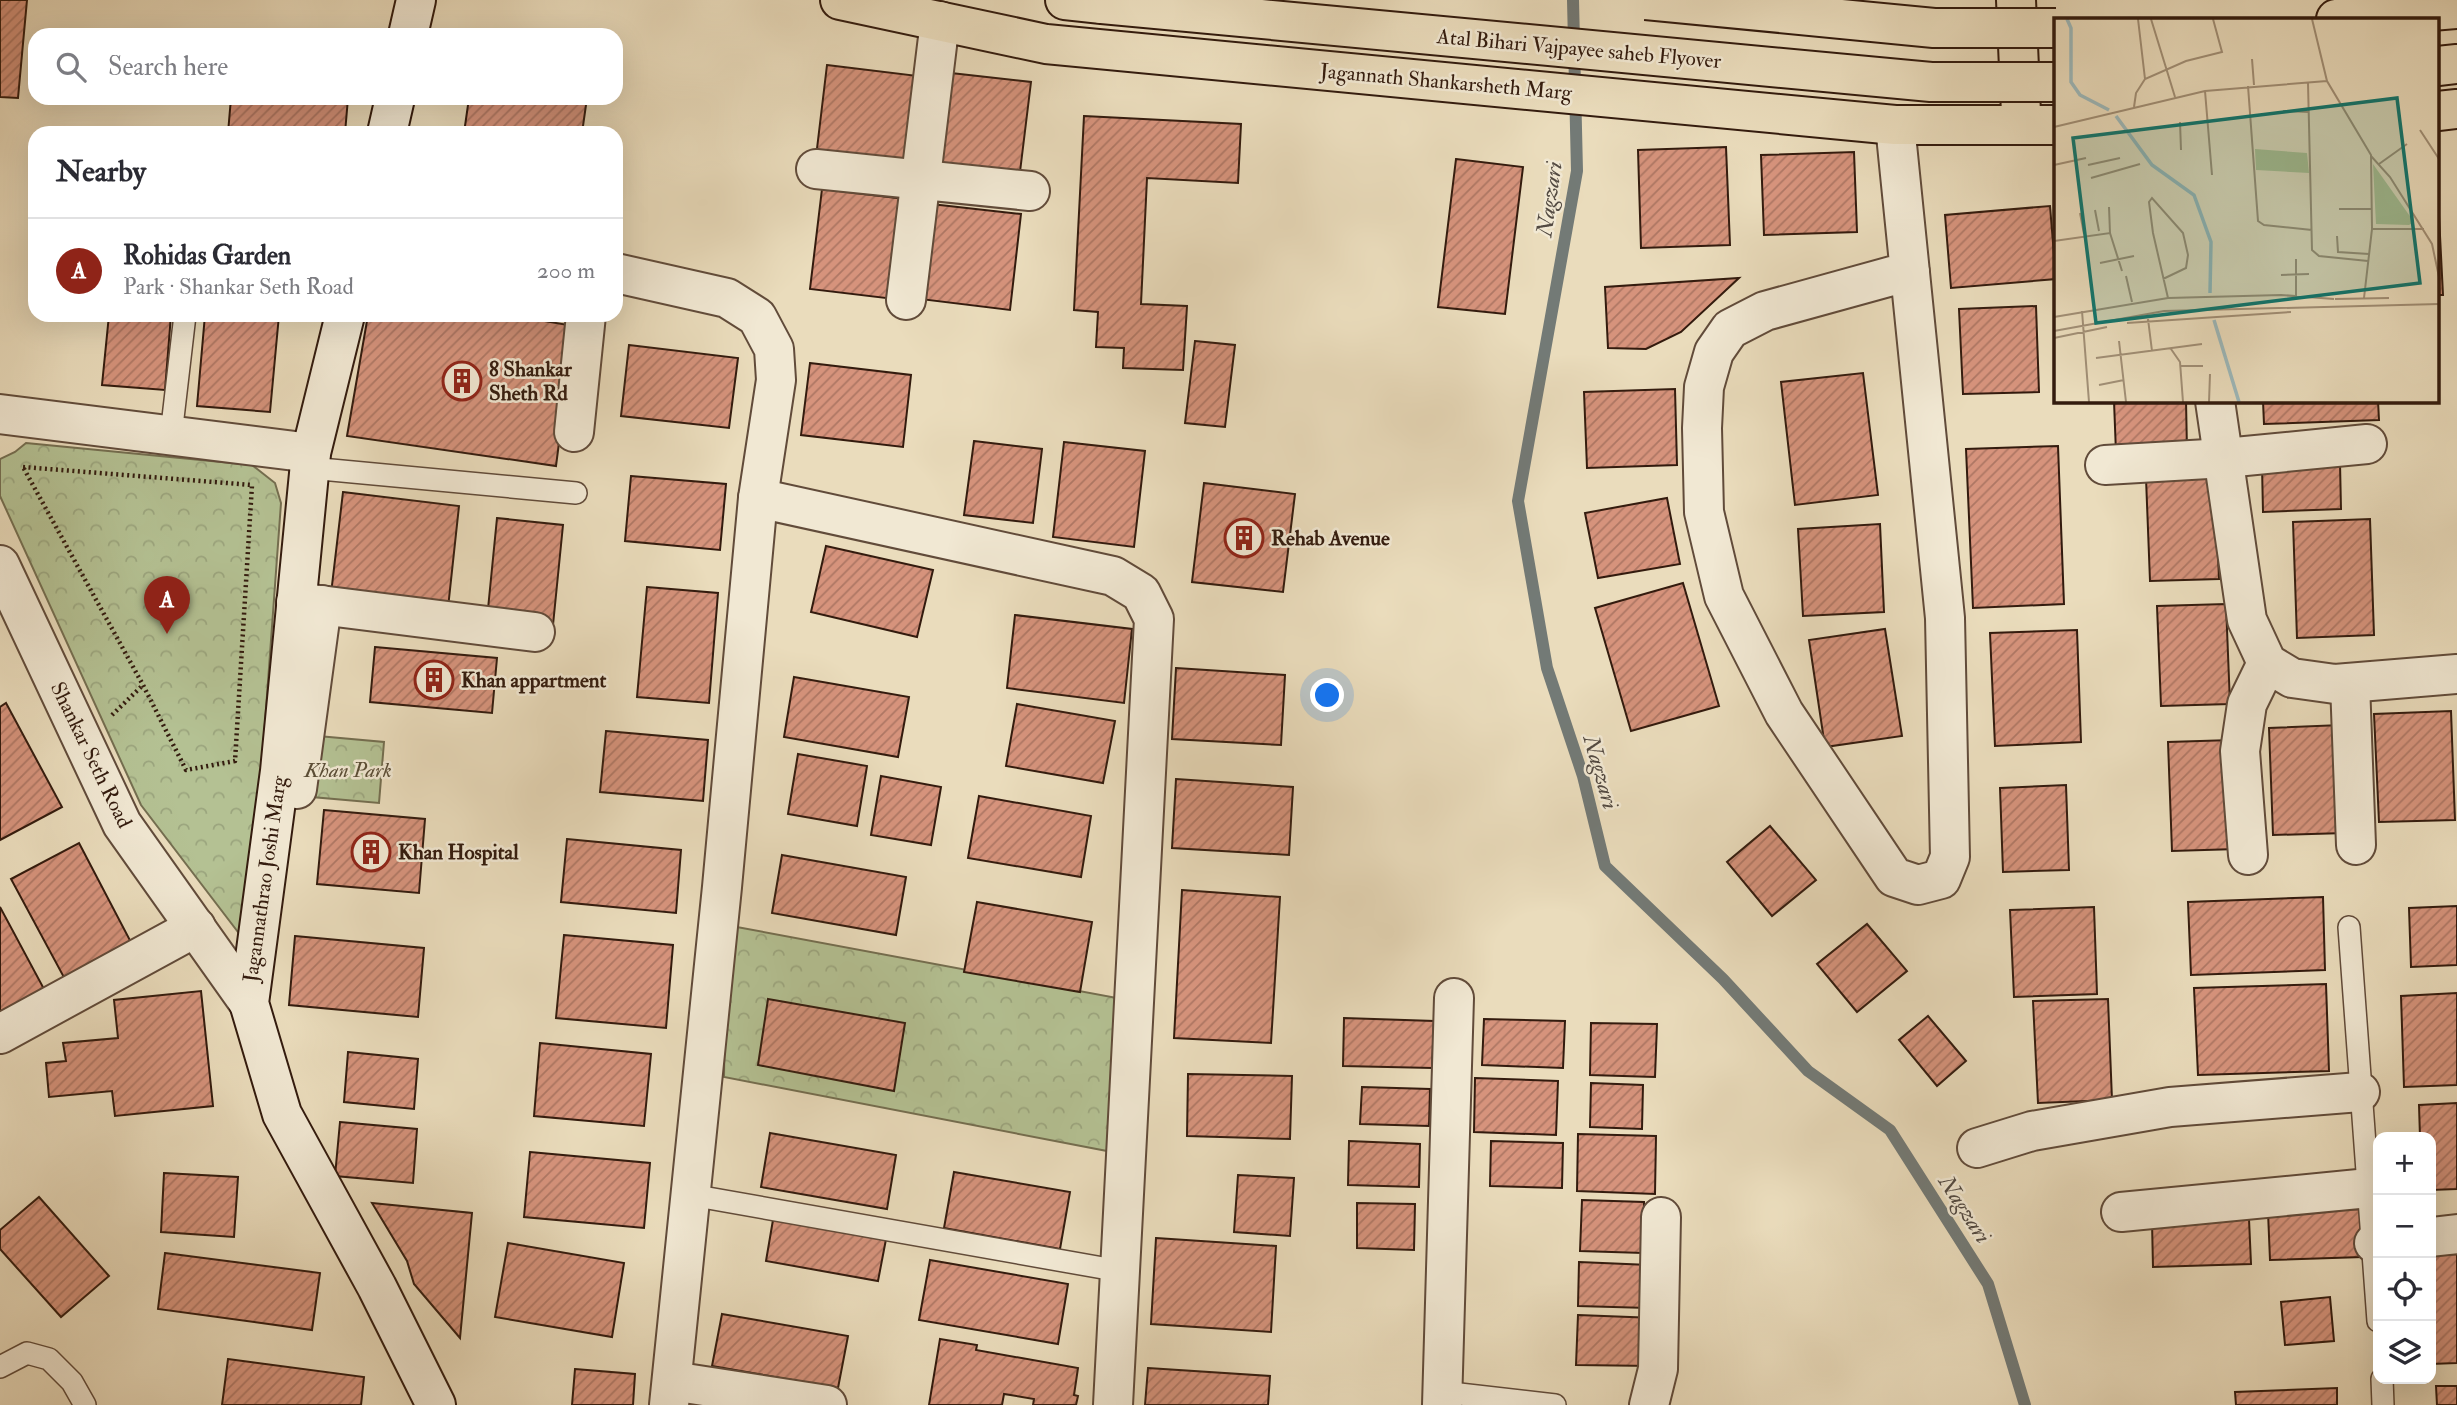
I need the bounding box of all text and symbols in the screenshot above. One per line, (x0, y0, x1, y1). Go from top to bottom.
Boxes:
inset map (2054, 18, 2440, 402)
street label: Atal Bihari Vajpayee saheb Flyover (1435, 23, 1722, 75)
search box (28, 28, 623, 105)
icon: search (52, 48, 90, 86)
text: Search here (108, 51, 228, 83)
street label: Jagannath Shankarsheth Marg (1318, 57, 1574, 107)
text: Nearby (56, 153, 146, 190)
water label: Nagzari (1529, 160, 1569, 239)
text: Rohidas Garden (123, 240, 291, 272)
text: A (72, 256, 86, 285)
text: 200 m (537, 256, 595, 285)
text: Park · Shankar Seth Road (123, 272, 354, 301)
place label: 8 Shankar Sheth Rd (489, 356, 573, 407)
building icon: 8 Shankar Sheth Rd (441, 360, 483, 402)
building icon: Rehab Avenue (1223, 517, 1265, 559)
place label: Rehab Avenue (1271, 525, 1390, 552)
pin: A (144, 576, 190, 634)
building icon: Khan appartment (413, 659, 455, 701)
place label: Khan appartment (461, 667, 606, 694)
street label: Shankar Seth Road (44, 677, 138, 833)
your location (1310, 678, 1344, 712)
water label: Nagzari (1576, 731, 1625, 812)
park label: Khan Park (303, 757, 392, 784)
street label: Jagannathrao Joshi Marg (237, 773, 293, 985)
building icon: Khan Hospital (350, 831, 392, 873)
place label: Khan Hospital (398, 839, 519, 866)
map controls (2373, 1132, 2436, 1384)
button: + (2373, 1132, 2436, 1195)
water label: Nagzari (1932, 1169, 1998, 1249)
button: − (2373, 1195, 2436, 1258)
button: locate (2373, 1258, 2436, 1321)
button: layers (2373, 1321, 2436, 1384)

